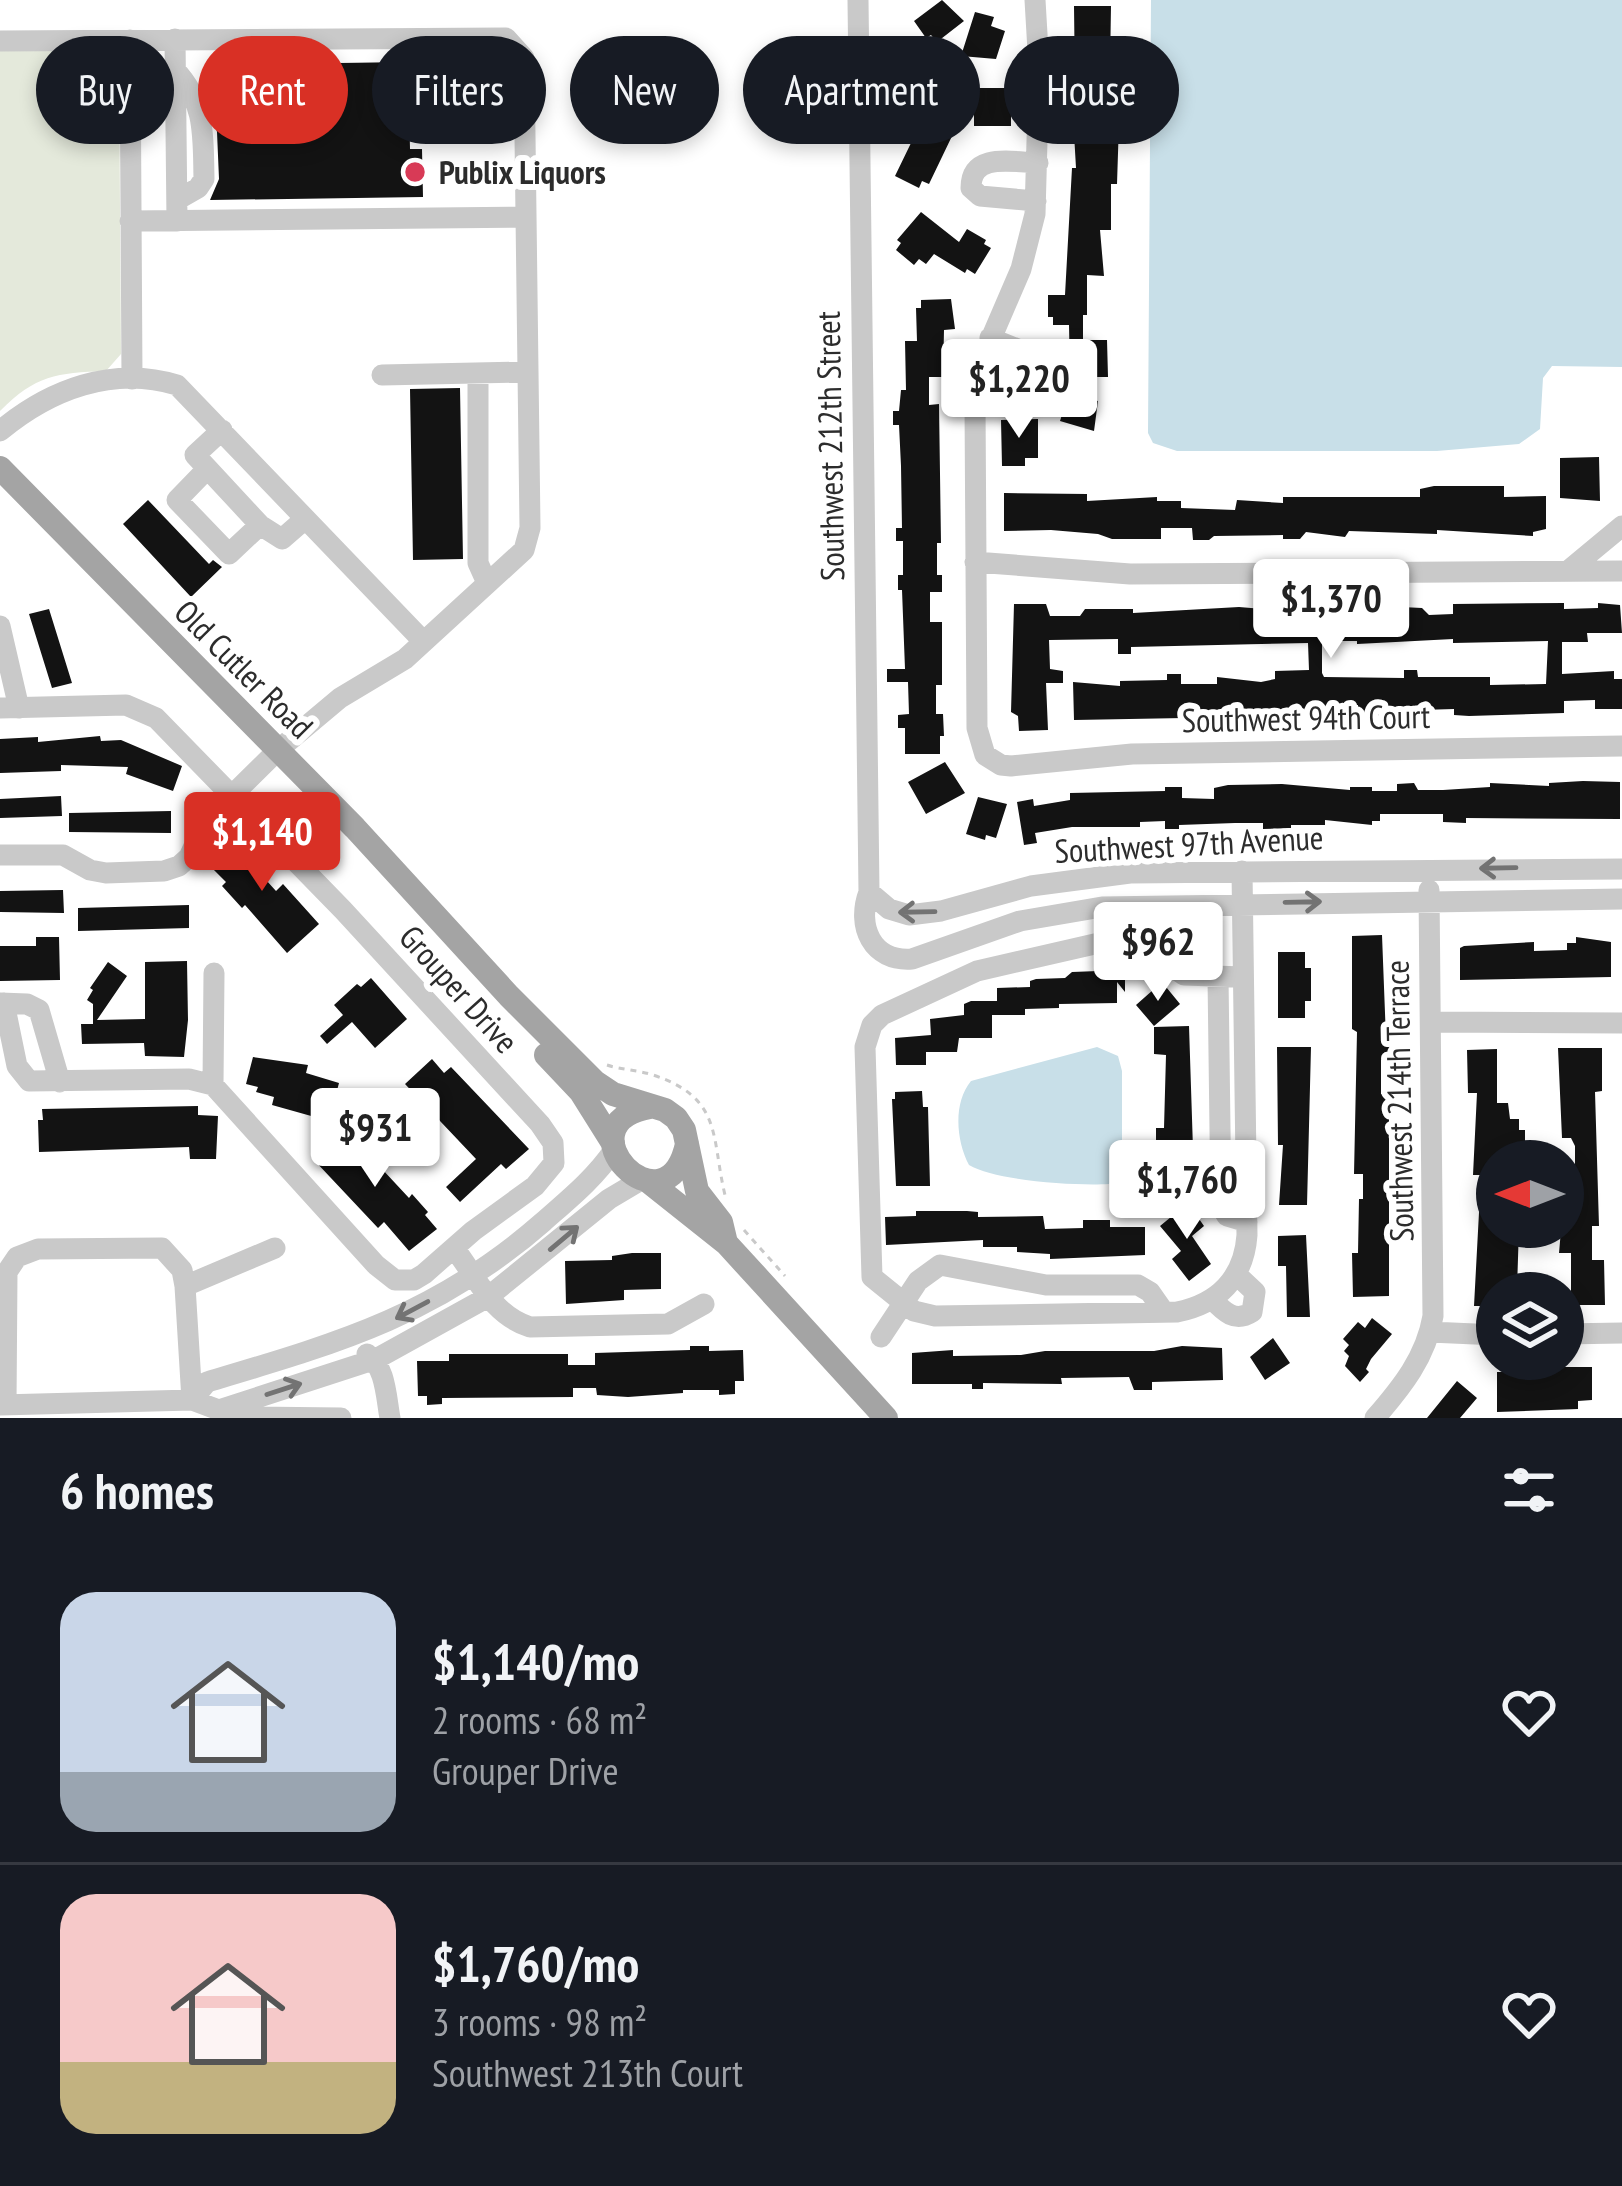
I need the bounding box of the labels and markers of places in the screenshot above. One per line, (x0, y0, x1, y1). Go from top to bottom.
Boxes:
place label: Publix Liquors (439, 150, 606, 193)
marker: Publix Liquors (402, 159, 428, 185)
pin: $1,220 (921, 339, 1117, 441)
pin: $1,370 (1233, 559, 1429, 661)
pin: $1,140 (164, 792, 360, 894)
pin: $962 (1087, 902, 1229, 1004)
pin: $931 (304, 1088, 446, 1190)
pin: $1,760 (1089, 1140, 1285, 1242)

